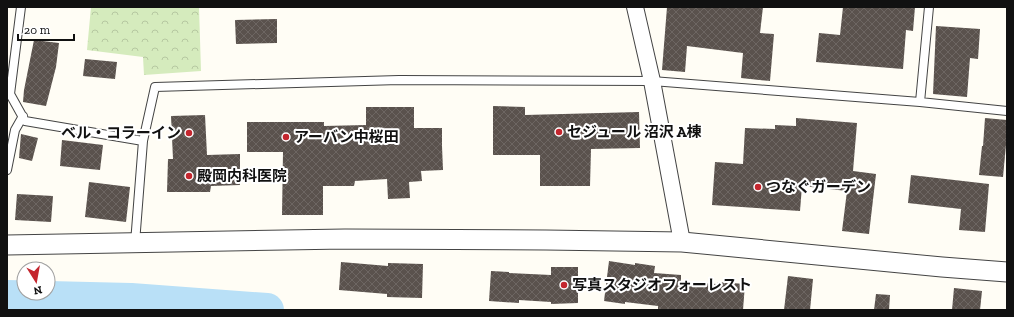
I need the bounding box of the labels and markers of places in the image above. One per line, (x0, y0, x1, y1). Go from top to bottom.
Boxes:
place label: セジュール 沼沢 A棟 (567, 123, 702, 141)
place label: ベル・コラーイン (61, 124, 181, 142)
marker: セジュール 沼沢 A棟 (554, 127, 564, 137)
marker: ベル・コラーイン (184, 128, 194, 138)
place label: アーバン中桜田 (294, 128, 399, 146)
marker: アーバン中桜田 (281, 132, 291, 142)
place label: 殿岡内科医院 (197, 167, 287, 185)
marker: 殿岡内科医院 (184, 171, 194, 181)
place label: つなぐガーデン (766, 178, 871, 196)
marker: つなぐガーデン (753, 182, 763, 192)
place label: 写真スタジオフォーレスト (572, 276, 752, 294)
marker: 写真スタジオフォーレスト (559, 280, 569, 290)

